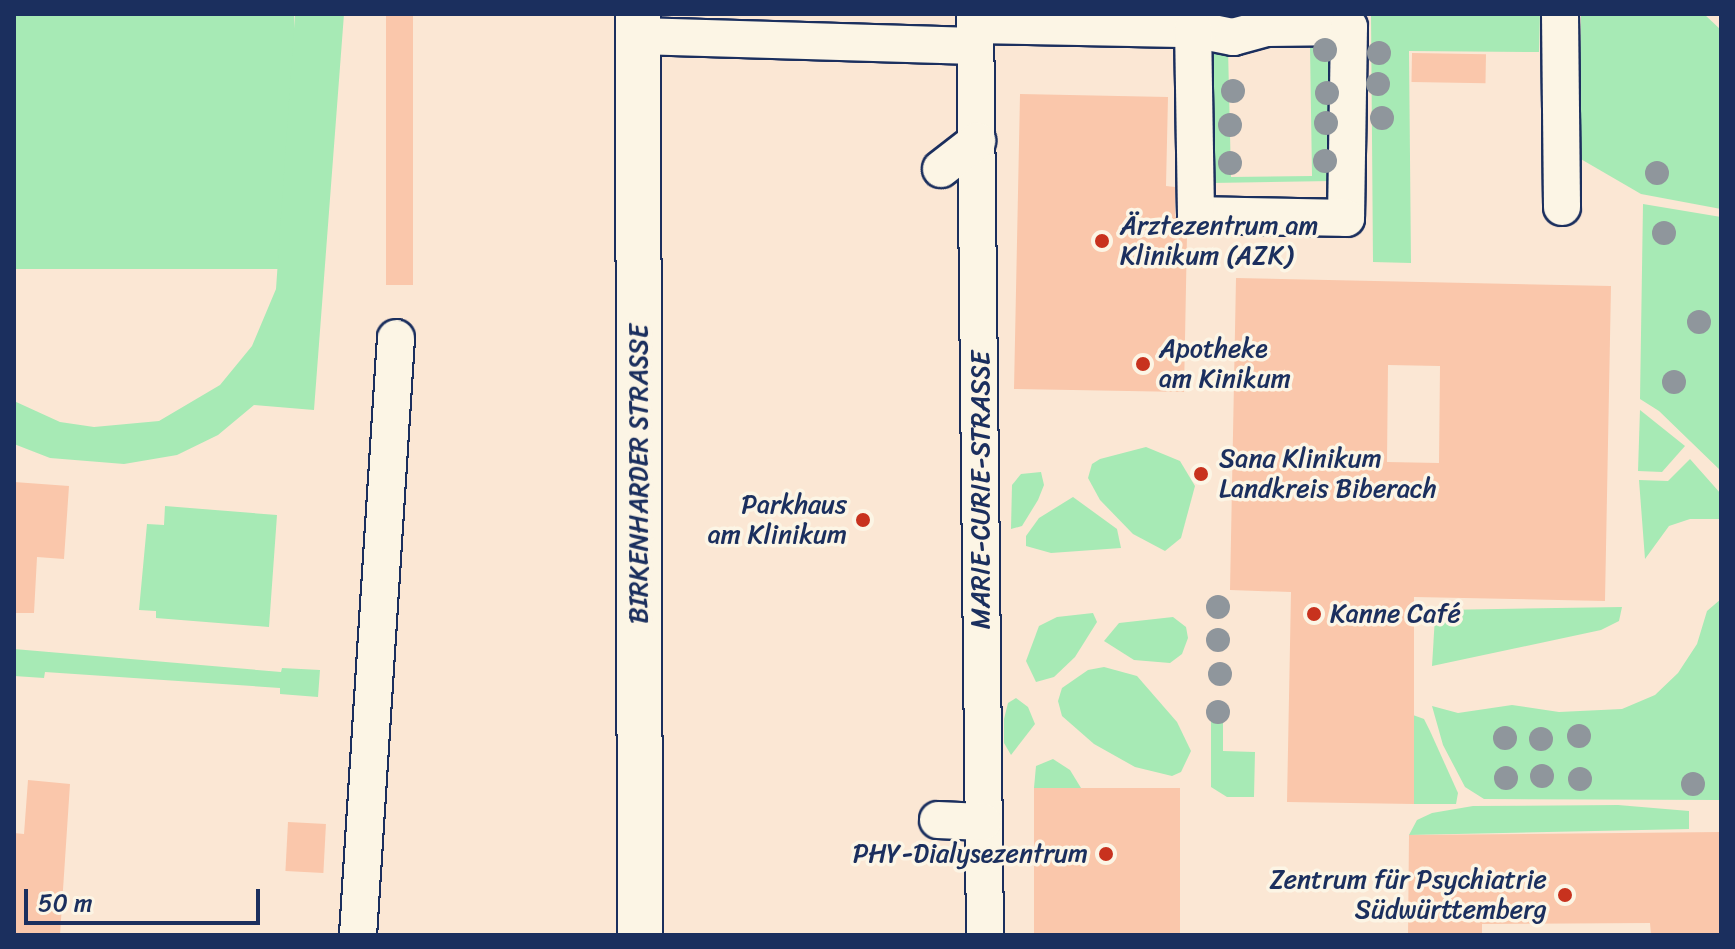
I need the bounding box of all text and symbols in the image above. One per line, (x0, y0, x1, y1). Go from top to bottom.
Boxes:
place label: Ärztezentrum am Klinikum (AZK) (1120, 210, 1318, 272)
marker: Ärztezentrum am Klinikum (AZK) (1091, 230, 1113, 252)
street label: BIRKENHARDER STRASSE (623, 322, 655, 626)
place label: Apotheke am Kinikum (1159, 333, 1291, 394)
street label: MARIE-CURIE-STRASSE (965, 351, 997, 629)
marker: Apotheke am Kinikum (1134, 355, 1152, 373)
place label: Sana Klinikum Landkreis Biberach (1219, 443, 1437, 504)
marker: Sana Klinikum Landkreis Biberach (1190, 463, 1212, 485)
place label: Parkhaus am Klinikum (708, 489, 847, 550)
marker: Parkhaus am Klinikum (854, 511, 872, 529)
place label: Kanne Café (1330, 598, 1461, 630)
marker: Kanne Café (1305, 605, 1323, 623)
place label: PHY-Dialysezentrum (853, 838, 1088, 870)
marker: PHY-Dialysezentrum (1095, 843, 1117, 865)
place label: Zentrum für Psychiatrie Südwürttemberg (1269, 864, 1547, 926)
scale bar (28, 873, 264, 923)
text: 50 m (38, 882, 93, 924)
marker: Zentrum für Psychiatrie Südwürttemberg (1554, 884, 1576, 906)

